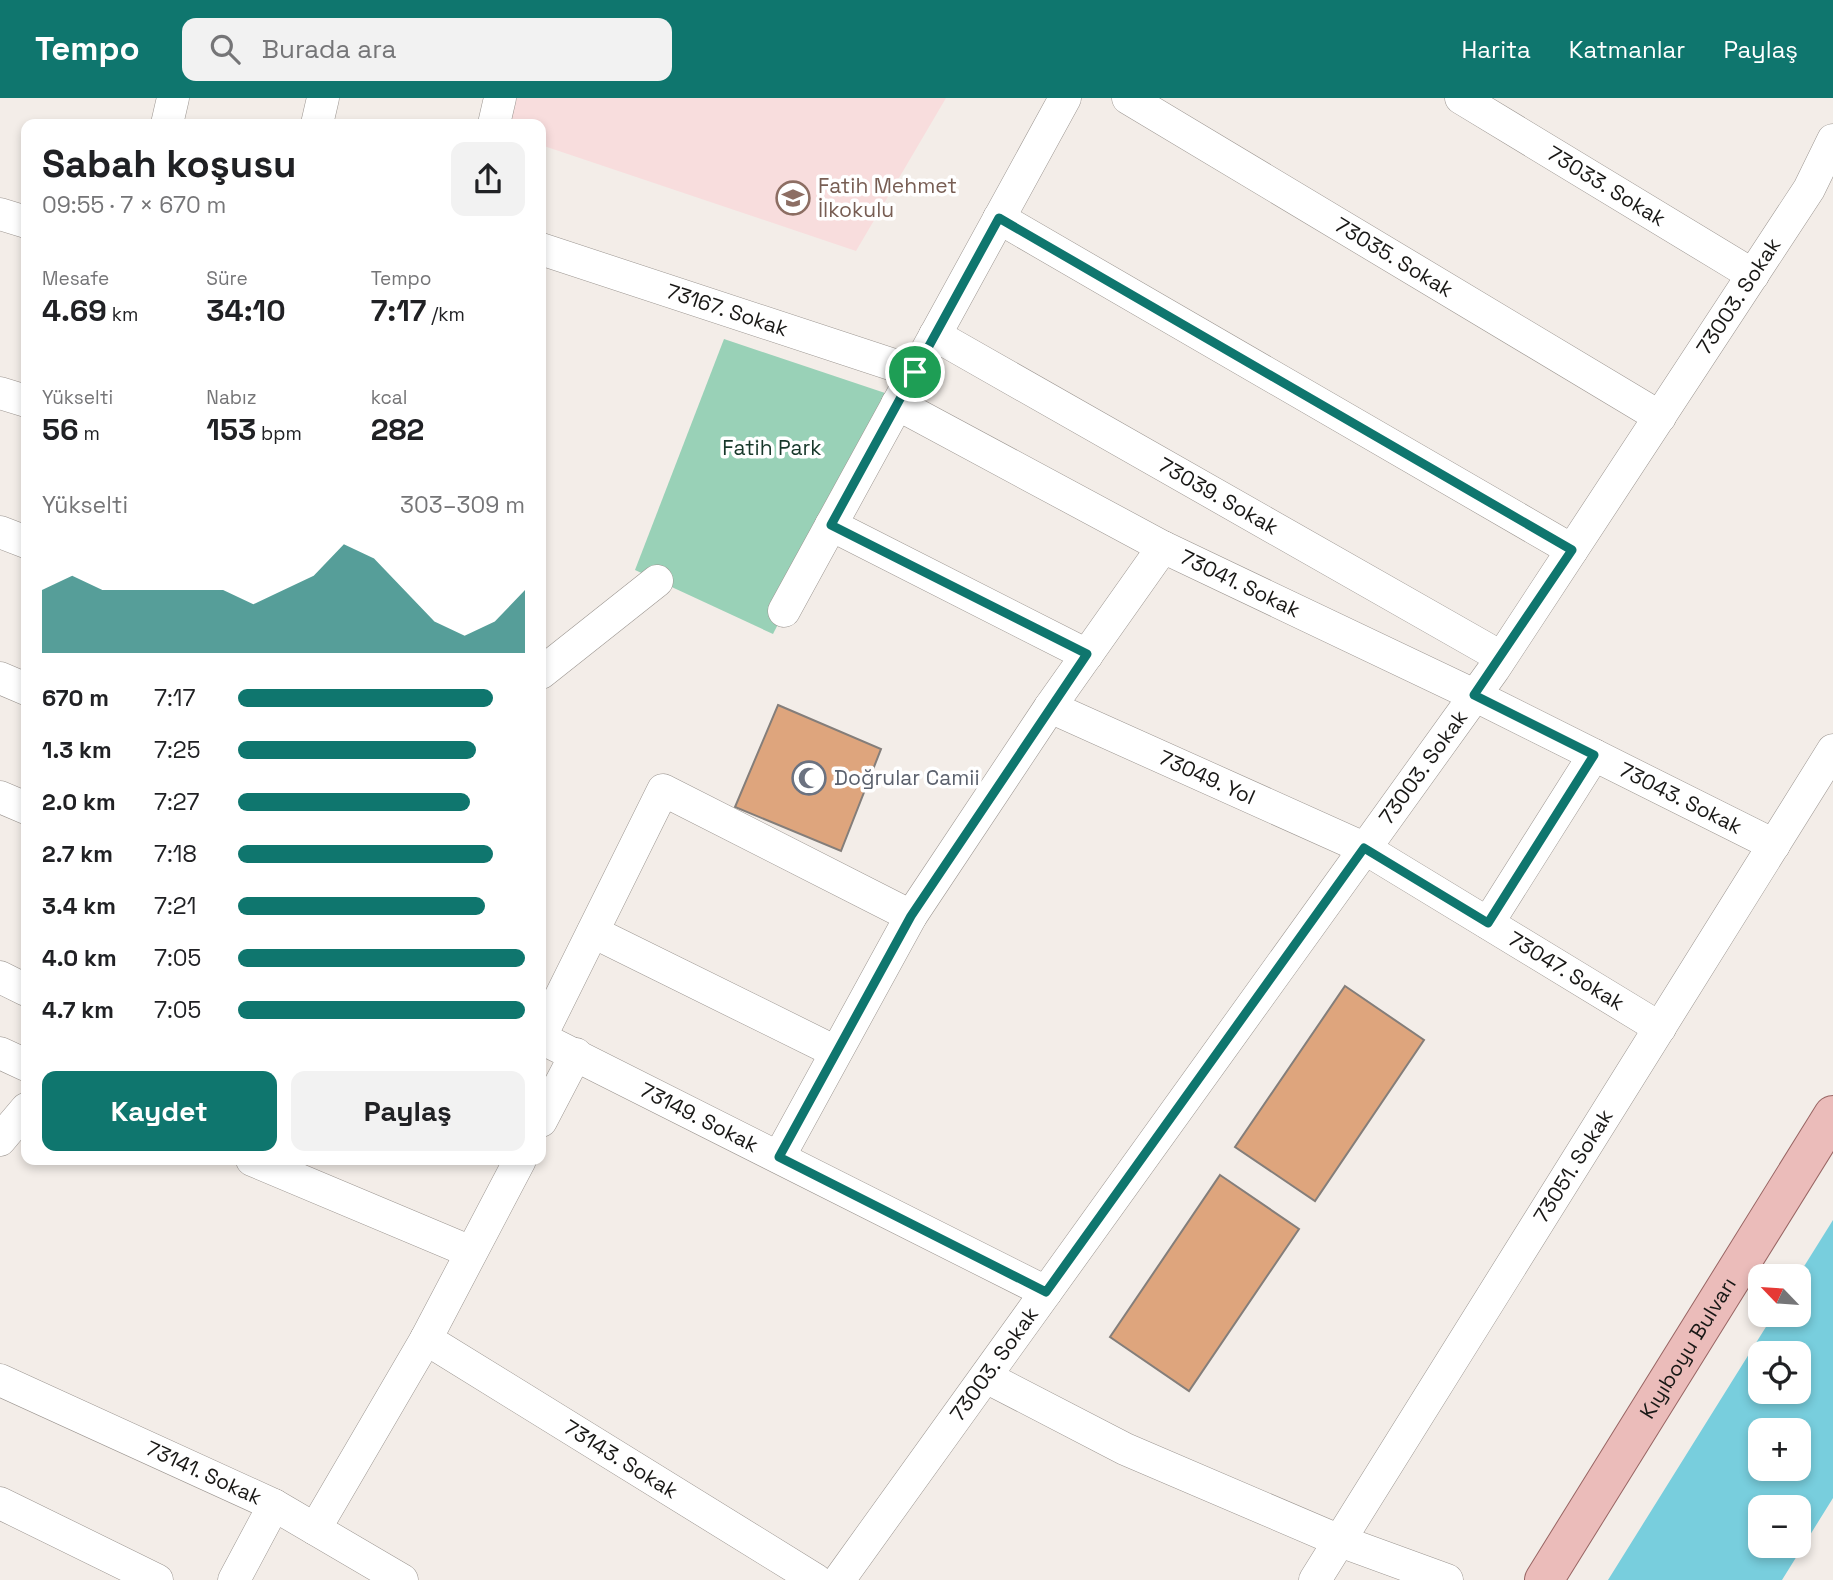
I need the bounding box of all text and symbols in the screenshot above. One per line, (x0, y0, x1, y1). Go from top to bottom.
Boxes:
search box (182, 18, 672, 81)
text: Tempo (35, 28, 140, 70)
icon: search (206, 30, 244, 68)
text: Burada ara (262, 32, 396, 66)
text: Harita (1462, 34, 1531, 65)
text: Katmanlar (1569, 34, 1685, 65)
text: Paylaş (1723, 34, 1798, 65)
street label: 73033. Sokak (1542, 139, 1671, 232)
text: Sabah koşusu (42, 140, 296, 188)
button: share (451, 142, 525, 216)
place label: Fatih Mehmet İlkokulu (818, 172, 957, 223)
school or university icon: Fatih Mehmet İlkokulu (774, 179, 812, 217)
text: 09:55 · 7 × 670 m (42, 190, 226, 220)
street label: 73035. Sokak (1330, 211, 1458, 303)
street label: 73003. Sokak (1690, 232, 1786, 360)
text: Mesafe (42, 266, 109, 291)
text: Süre (206, 266, 248, 291)
text: Tempo (371, 266, 432, 291)
street label: 73167. Sokak (663, 277, 792, 342)
text: 4.69 (42, 291, 107, 330)
text: 34:10 (206, 291, 286, 330)
text: 7:17 (371, 291, 426, 330)
text: km (107, 302, 138, 327)
text: /km (426, 302, 465, 327)
pin (885, 342, 945, 402)
icon: arrive (896, 353, 934, 391)
text: Yükselti (42, 385, 113, 410)
text: Nabız (206, 385, 257, 410)
text: kcal (371, 385, 407, 410)
text: 56 (42, 410, 79, 449)
text: 153 (206, 410, 256, 449)
text: 282 (371, 410, 424, 449)
text: m (79, 421, 100, 446)
text: bpm (256, 421, 302, 446)
park label: Fatih Park (722, 434, 822, 461)
street label: 73039. Sokak (1154, 451, 1283, 541)
text: Yükselti (42, 490, 128, 520)
text: 303–309 m (400, 490, 525, 520)
street label: 73041. Sokak (1176, 543, 1305, 623)
text: 670 m (42, 683, 109, 713)
text: 7:17 (154, 683, 195, 713)
street label: 73003. Sokak (1373, 704, 1473, 829)
text: 1.3 km (42, 735, 112, 765)
text: 7:25 (154, 735, 200, 765)
street label: 73049. Yol (1155, 744, 1259, 810)
street label: 73043. Sokak (1615, 756, 1747, 840)
mosque icon: Doğrular Camii (790, 759, 828, 797)
place label: Doğrular Camii (834, 764, 980, 791)
text: 2.0 km (42, 787, 116, 817)
text: 7:27 (154, 787, 199, 817)
text: 2.7 km (42, 839, 113, 869)
text: 7:18 (154, 839, 197, 869)
text: 3.4 km (42, 891, 116, 921)
text: 7:21 (154, 891, 196, 921)
street label: 73047. Sokak (1503, 925, 1630, 1016)
text: 4.0 km (42, 943, 117, 973)
text: 7:05 (154, 943, 201, 973)
text: 4.7 km (42, 995, 114, 1025)
text: 7:05 (154, 995, 201, 1025)
button: Kaydet (42, 1071, 277, 1151)
button: Paylaş (291, 1071, 525, 1151)
street label: 73149. Sokak (636, 1076, 763, 1158)
street label: 73051. Sokak (1527, 1104, 1619, 1228)
north arrow (1748, 1264, 1811, 1326)
map controls (1748, 1264, 1811, 1558)
street label: Kıyıboyu Bulvarı (1634, 1272, 1742, 1424)
street label: 73003. Sokak (944, 1301, 1044, 1426)
button: locate (1748, 1341, 1811, 1404)
street label: 73143. Sokak (559, 1414, 683, 1504)
button: + (1748, 1418, 1811, 1481)
street label: 73141. Sokak (142, 1434, 266, 1511)
button: − (1748, 1495, 1811, 1558)

